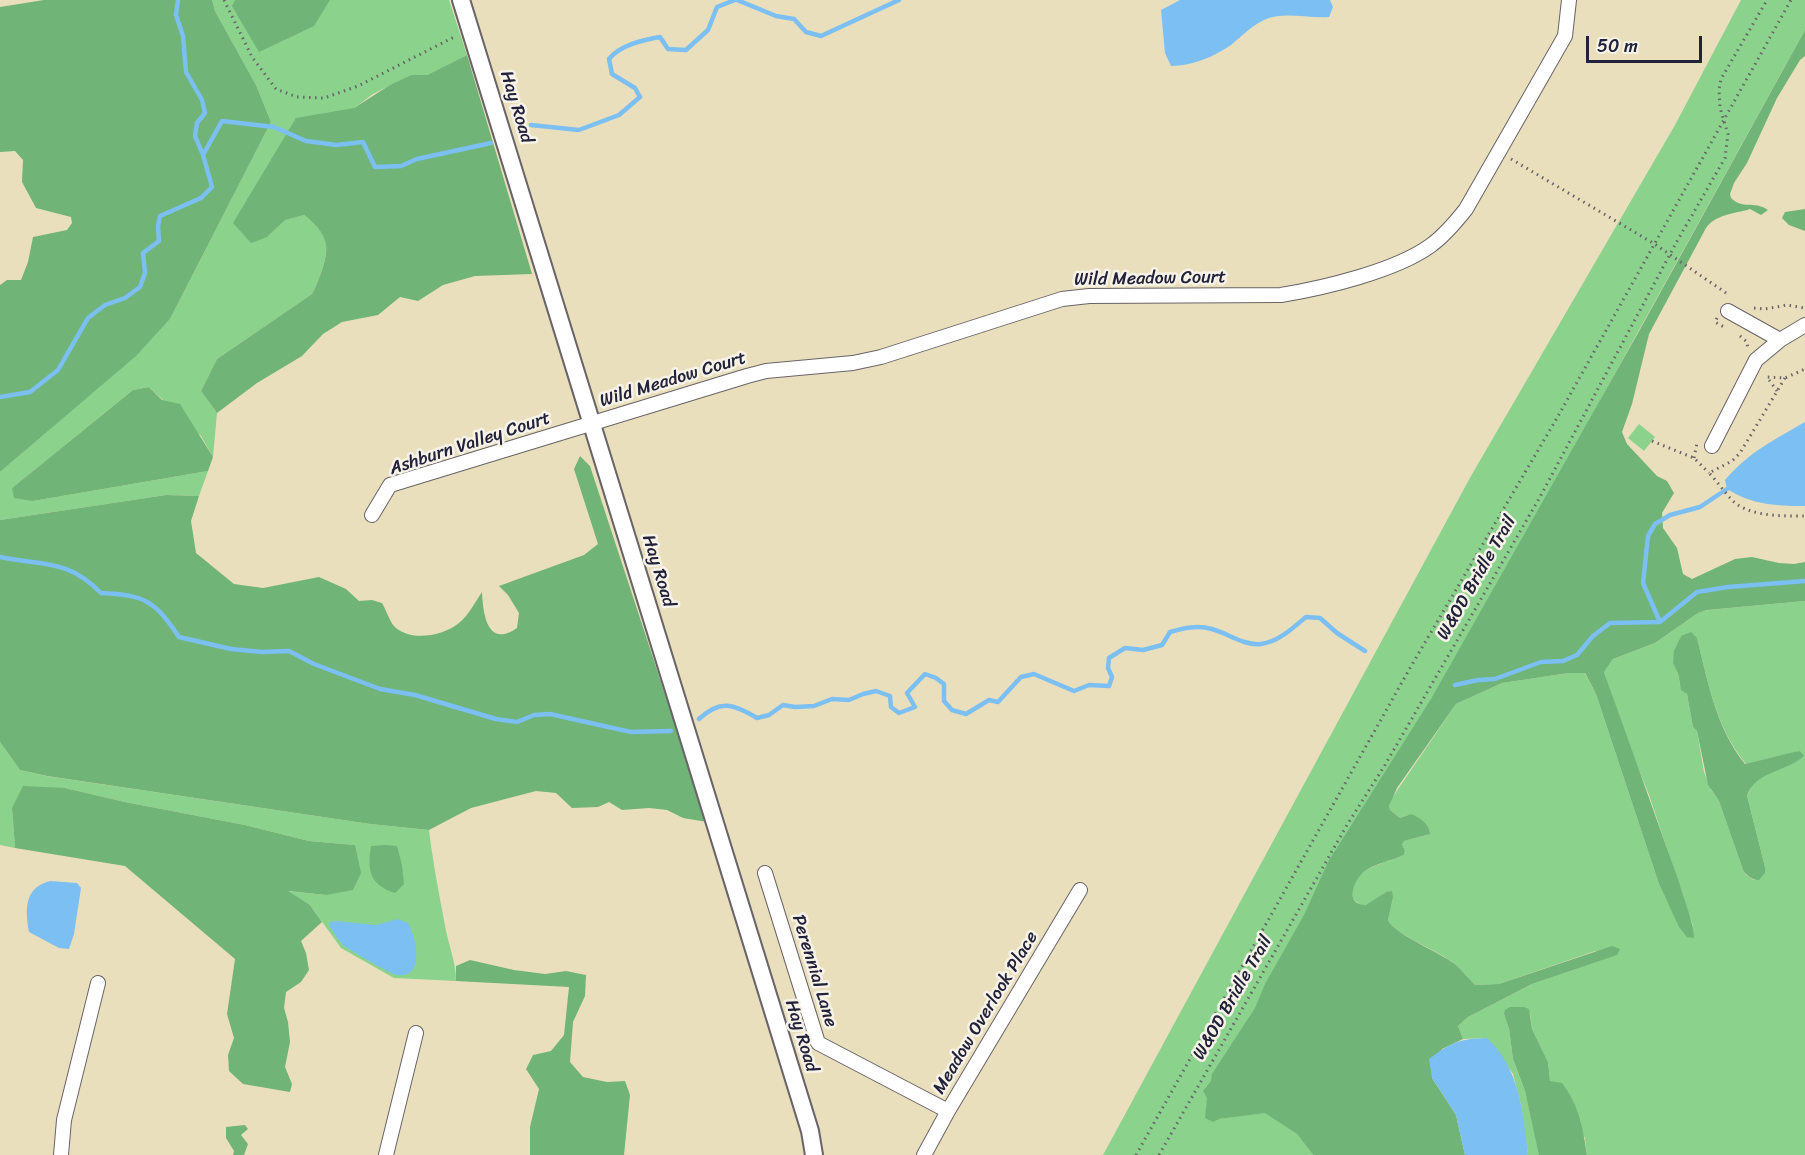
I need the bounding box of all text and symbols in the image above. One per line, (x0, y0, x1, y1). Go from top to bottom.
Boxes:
scale bar (1589, 24, 1704, 62)
text: 50 m (1597, 30, 1638, 62)
street label: Hay Road (495, 68, 537, 146)
street label: Wild Meadow Court (1074, 267, 1226, 291)
street label: Wild Meadow Court (597, 347, 749, 413)
street label: Ashburn Valley Court (387, 408, 553, 480)
street label: W&OD Bridle Trail (1433, 512, 1521, 644)
street label: Hay Road (637, 532, 679, 610)
street label: Perennial Lane (787, 912, 841, 1030)
street label: Meadow Overlook Place (929, 928, 1043, 1098)
street label: W&OD Bridle Trail (1189, 932, 1277, 1064)
street label: Hay Road (780, 997, 822, 1075)

